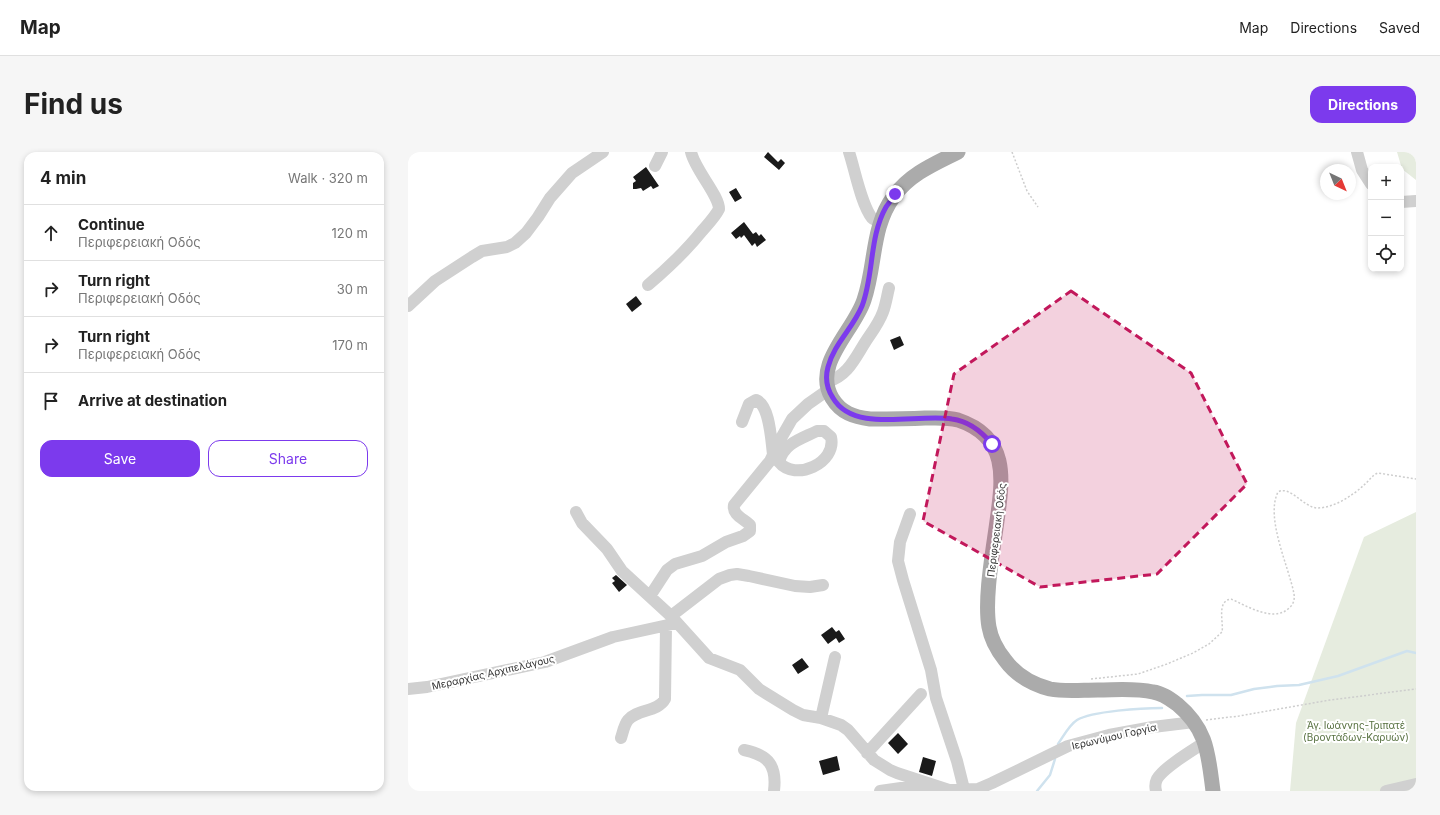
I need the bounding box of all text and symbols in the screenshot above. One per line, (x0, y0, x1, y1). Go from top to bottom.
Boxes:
text: Map (20, 16, 61, 39)
text: Map (1239, 19, 1268, 36)
text: Directions (1290, 19, 1357, 36)
text: Saved (1379, 19, 1420, 36)
button: Directions (1310, 86, 1416, 123)
text: Find us (24, 87, 123, 121)
north arrow (1320, 164, 1356, 200)
map controls (1368, 164, 1404, 272)
button: + (1368, 164, 1404, 200)
text: 4 min (40, 168, 86, 188)
text: Walk · 320 m (288, 170, 368, 186)
route end (886, 185, 904, 203)
button: − (1368, 200, 1404, 236)
text: Continue (78, 215, 145, 234)
icon: ahead (40, 222, 62, 244)
text: 120 m (332, 225, 368, 241)
text: Περιφερειακή Οδός (78, 234, 201, 250)
button: locate (1368, 236, 1404, 272)
text: Turn right (78, 271, 150, 290)
icon: right (40, 278, 62, 300)
text: 30 m (337, 281, 368, 297)
text: Περιφερειακή Οδός (78, 290, 201, 306)
text: Turn right (78, 327, 150, 346)
icon: right (40, 334, 62, 356)
text: 170 m (332, 337, 368, 353)
text: Περιφερειακή Οδός (78, 346, 201, 362)
icon: arrive (40, 390, 62, 412)
text: Arrive at destination (78, 391, 227, 410)
route start (983, 435, 1001, 453)
button: Save (40, 440, 200, 477)
button: Share (208, 440, 368, 477)
street label: Περιφερειακή Οδός (984, 482, 1009, 578)
street label: Μεραρχίας Αρχιπελάγους (430, 652, 556, 692)
park label: Άγ. Ιωάννης-Τριπατέ (Βροντάδων-Καρυών) (1303, 719, 1409, 743)
street label: Ιερωνύμου Γοργία (1070, 720, 1158, 752)

